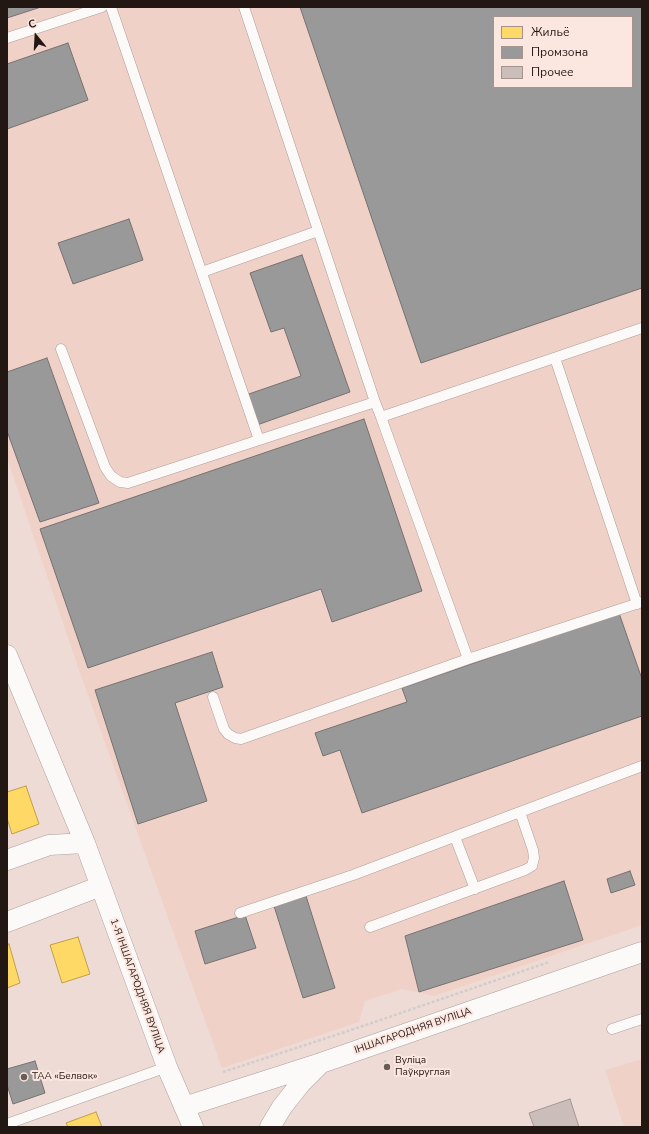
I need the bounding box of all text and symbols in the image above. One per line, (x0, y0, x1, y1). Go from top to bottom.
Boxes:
north arrow (16, 16, 56, 56)
text: С (26, 16, 38, 32)
legend (493, 16, 633, 88)
text: Жильё (531, 24, 569, 40)
text: Промзона (531, 44, 588, 60)
text: Прочее (531, 64, 574, 80)
street label: 1-Я ІНШАГАРОДНЯЯ ВУЛІЦА (107, 917, 167, 1055)
street label: ІНШАГАРОДНЯЯ ВУЛІЦА (353, 1005, 473, 1057)
place label: Вуліца Паўкруглая (395, 1055, 450, 1078)
marker: Вуліца Паўкруглая (382, 1062, 392, 1072)
place label: ТАА «Белвок» (32, 1071, 97, 1083)
marker: ТАА «Белвок» (19, 1072, 29, 1082)

